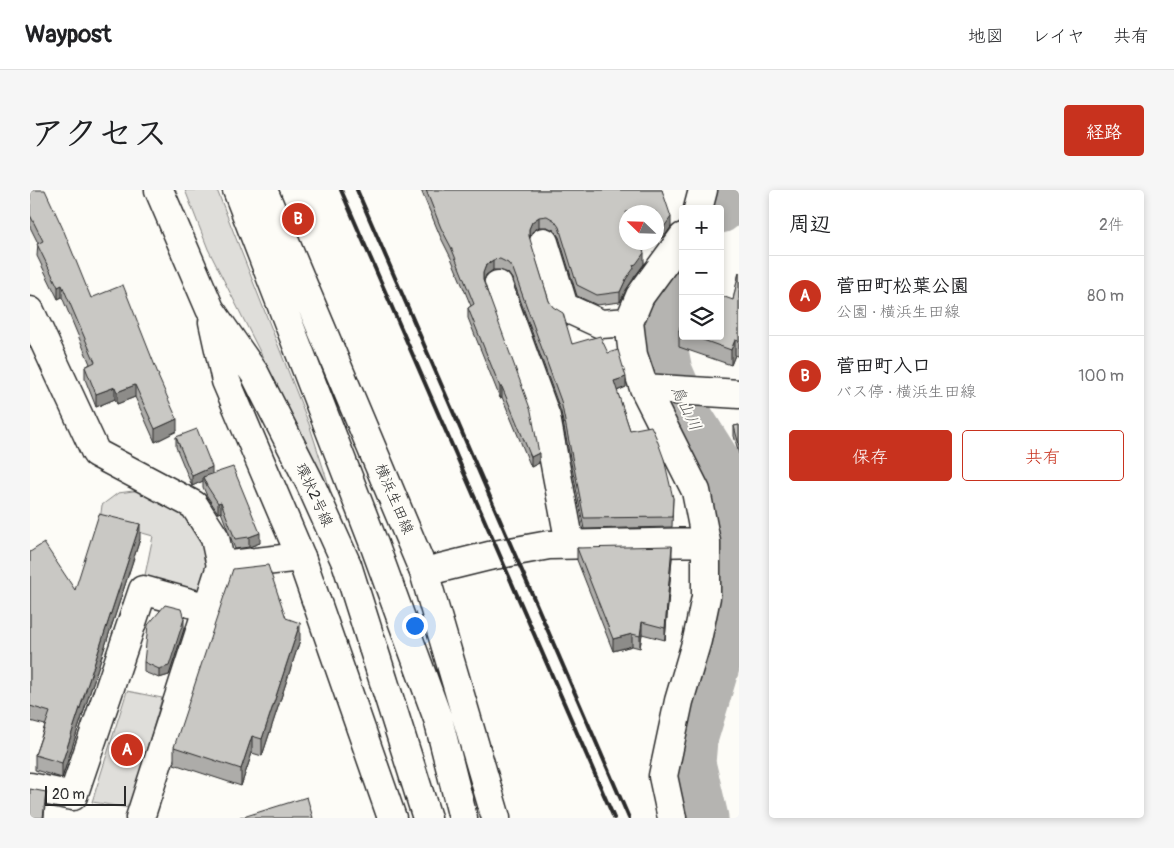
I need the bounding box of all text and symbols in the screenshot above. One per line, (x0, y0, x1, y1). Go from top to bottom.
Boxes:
text: Waypost (25, 20, 112, 49)
text: 地図 (968, 25, 1004, 48)
text: レイヤ (1032, 25, 1085, 48)
text: 共有 (1113, 25, 1149, 48)
button: 経路 (1064, 105, 1144, 156)
text: アクセス (30, 112, 168, 156)
pin: B (282, 200, 314, 238)
north arrow (619, 205, 664, 250)
map controls (679, 205, 724, 340)
button: + (679, 205, 724, 250)
text: 周辺 (789, 211, 831, 238)
text: 2件 (1099, 215, 1124, 235)
button: − (679, 250, 724, 295)
text: 菅田町松葉公園 (836, 274, 969, 298)
text: A (800, 286, 810, 306)
text: 80 m (1087, 286, 1124, 306)
button: layers (679, 295, 724, 340)
text: 公園 · 横浜生田線 (836, 302, 960, 322)
text: 菅田町入口 (836, 354, 931, 378)
text: B (800, 366, 810, 386)
text: 100 m (1078, 366, 1124, 386)
water label: 鳥山川 (666, 382, 706, 434)
text: バス停 · 横浜生田線 (836, 382, 976, 402)
button: 保存 (789, 430, 952, 481)
button: 共有 (962, 430, 1124, 481)
street label: 環状2号線 (291, 460, 337, 530)
street label: 横浜生田線 (371, 461, 417, 537)
your location (402, 613, 428, 639)
pin: A (111, 731, 143, 769)
scale bar (45, 783, 126, 806)
text: 20 m (52, 786, 85, 803)

